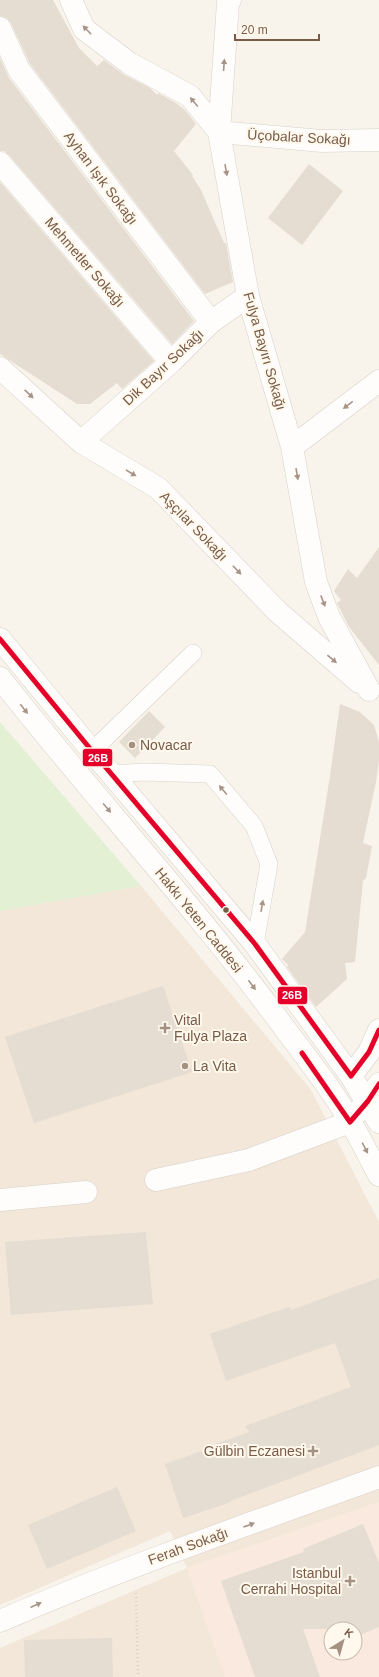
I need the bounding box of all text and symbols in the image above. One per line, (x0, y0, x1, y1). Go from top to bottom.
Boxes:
scale bar (235, 16, 319, 42)
text: 20 m (241, 23, 268, 37)
one-way arrow (83, 25, 92, 34)
one-way arrow (220, 59, 227, 71)
one-way arrow (190, 96, 199, 107)
street label: Üçobalar Sokağı (247, 125, 351, 148)
street label: Ayhan Işık Sokağı (61, 128, 141, 228)
one-way arrow (223, 164, 229, 176)
street label: Mehmetler Sokağı (42, 214, 128, 310)
street label: Fulya Bayırı Sokağı (240, 290, 290, 412)
street label: Dik Bayır Sokağı (119, 326, 207, 408)
one-way arrow (24, 389, 34, 399)
one-way arrow (342, 400, 353, 409)
one-way arrow (294, 467, 300, 480)
one-way arrow (125, 469, 137, 476)
street label: Aşçılar Sokağı (157, 488, 231, 564)
one-way arrow (232, 565, 242, 575)
one-way arrow (320, 595, 326, 607)
one-way arrow (326, 654, 337, 663)
one-way arrow (20, 703, 28, 714)
place label: Novacar (140, 737, 192, 753)
marker: Novacar (127, 740, 137, 750)
line badge: 26B (82, 748, 113, 767)
text: 26B (88, 752, 108, 764)
one-way arrow (219, 785, 228, 796)
one-way arrow (103, 803, 112, 814)
street label: Hakkı Yeten Caddesi (152, 864, 246, 976)
one-way arrow (259, 899, 265, 912)
unlabelled marker (221, 905, 231, 915)
one-way arrow (248, 979, 256, 990)
line badge: 26B (277, 986, 308, 1005)
text: 26B (282, 989, 302, 1001)
place label: Vital Fulya Plaza (174, 1012, 247, 1044)
marker: Vital Fulya Plaza (159, 1022, 171, 1034)
place label: La Vita (193, 1058, 237, 1074)
marker: La Vita (180, 1061, 190, 1071)
one-way arrow (361, 1143, 368, 1154)
place label: Gülbin Eczanesi (204, 1443, 305, 1459)
marker: Gülbin Eczanesi (308, 1446, 318, 1456)
one-way arrow (243, 1521, 255, 1527)
street label: Ferah Sokağı (146, 1524, 230, 1568)
place label: Istanbul Cerrahi Hospital (241, 1565, 341, 1597)
marker: Istanbul Cerrahi Hospital (344, 1575, 356, 1587)
one-way arrow (30, 1602, 41, 1608)
north arrow (323, 1621, 363, 1661)
text: K (342, 1626, 356, 1640)

